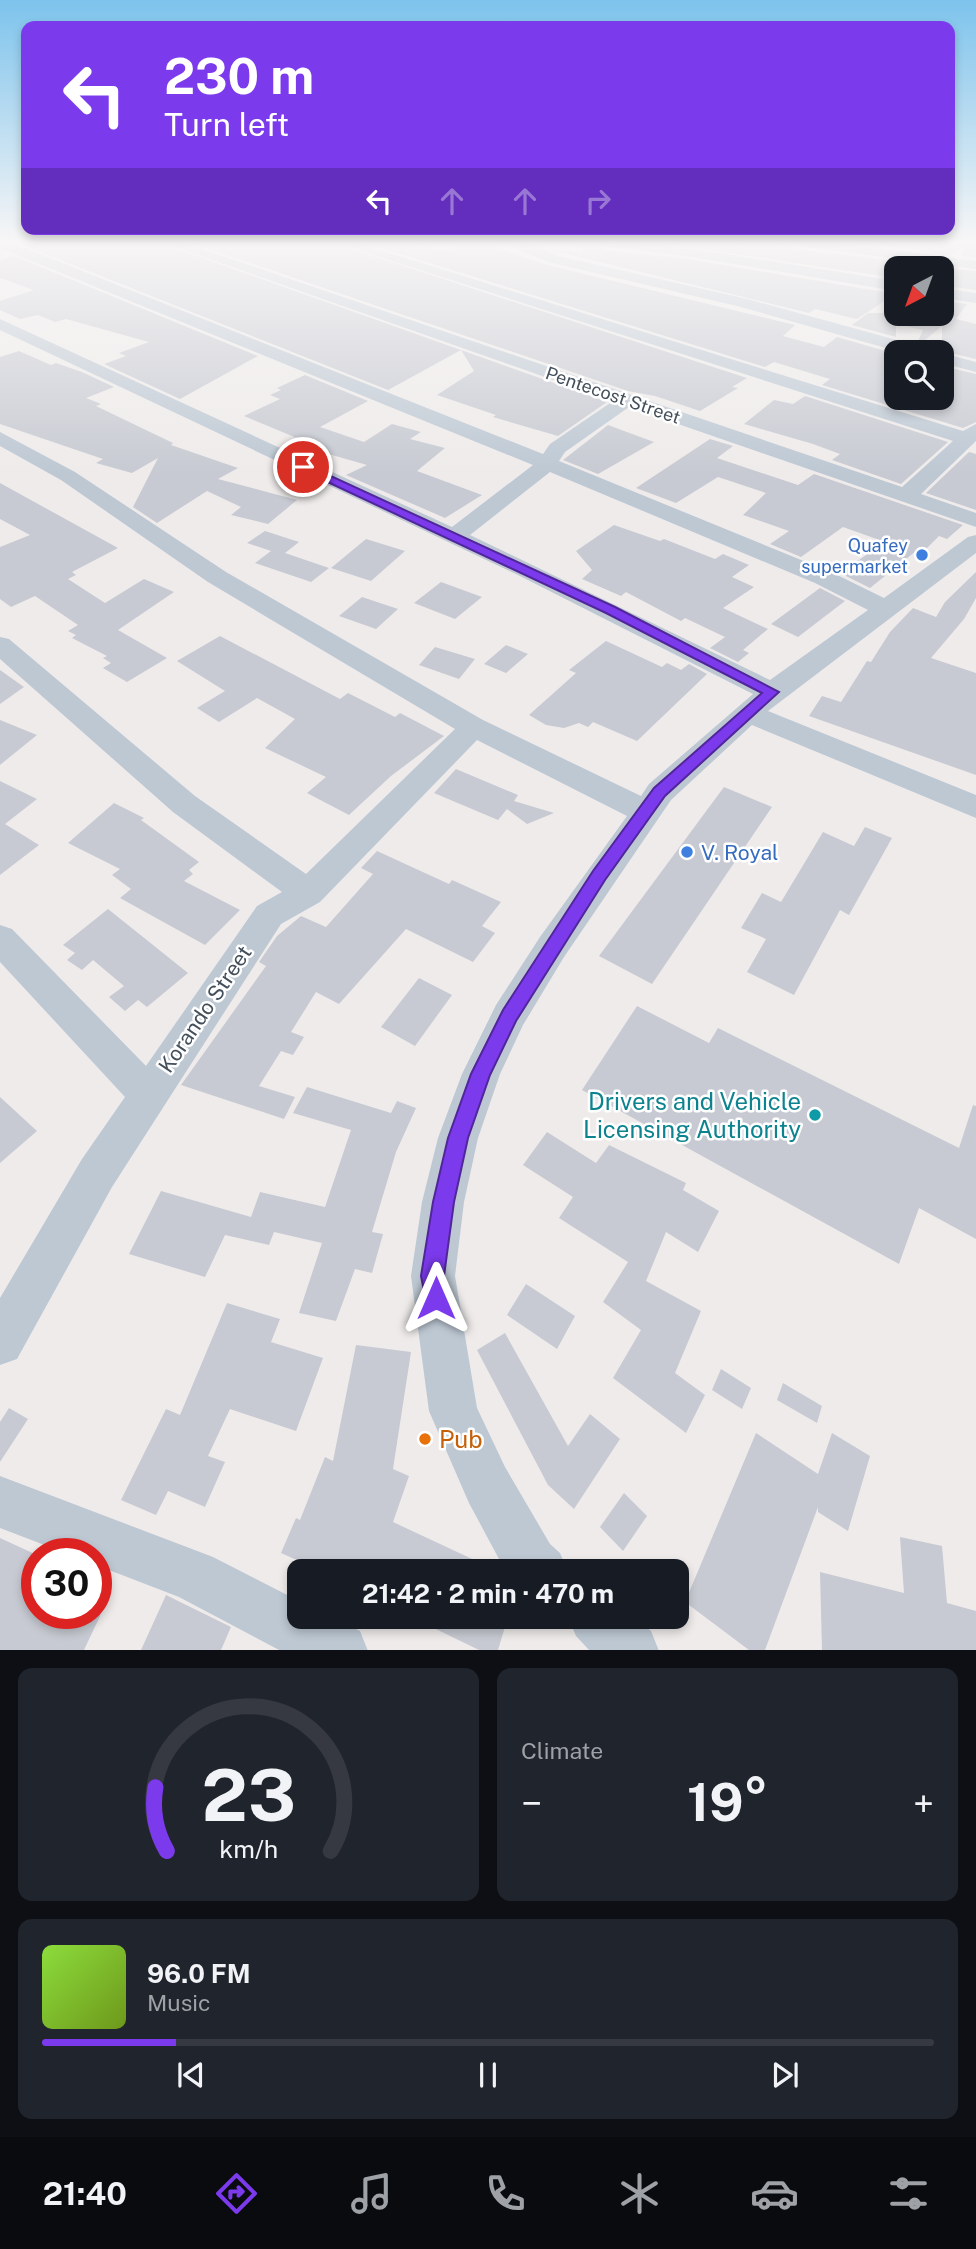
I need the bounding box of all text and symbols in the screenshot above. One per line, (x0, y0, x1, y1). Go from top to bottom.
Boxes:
text: 230 m (164, 47, 314, 105)
icon: left (49, 49, 140, 140)
text: Turn left (164, 106, 289, 143)
icon: left (360, 182, 398, 220)
icon: ahead (433, 182, 471, 220)
icon: ahead (506, 182, 544, 220)
icon: right (579, 182, 617, 220)
north arrow (884, 256, 954, 326)
map controls (884, 256, 954, 410)
button: search (884, 340, 954, 410)
street label: Pentecost Street (543, 362, 683, 428)
pin (273, 437, 333, 497)
icon: arrive (284, 448, 322, 486)
place label: Quafey supermarket (801, 535, 908, 577)
marker: Quafey supermarket (914, 547, 930, 563)
place label: V. Royal (701, 840, 778, 865)
marker: V. Royal (679, 844, 695, 860)
street label: Korando Street (153, 941, 257, 1077)
place label: Drivers and Vehicle Licensing Authority (583, 1087, 801, 1143)
marker: Drivers and Vehicle Licensing Authority (807, 1107, 823, 1123)
position arrow (399, 1261, 473, 1335)
place label: Pub (439, 1425, 483, 1453)
marker: Pub (417, 1431, 433, 1447)
speed limit sign: 30 (21, 1538, 112, 1629)
text: 21:42 · 2 min · 470 m (362, 1578, 614, 1609)
text: Climate (521, 1737, 603, 1764)
text: 23 (201, 1752, 296, 1837)
text: 19° (687, 1772, 768, 1833)
text: − (521, 1781, 542, 1826)
text: + (913, 1781, 934, 1826)
text: km/h (219, 1833, 278, 1863)
text: 96.0 FM (147, 1958, 251, 1989)
text: Music (147, 1989, 211, 2016)
icon: previous (172, 2056, 210, 2094)
icon: pause (469, 2056, 507, 2094)
icon: next (766, 2056, 804, 2094)
icon: directions (212, 2169, 261, 2218)
icon: music (347, 2169, 396, 2218)
icon: phone (481, 2169, 530, 2218)
icon: climate (615, 2169, 664, 2218)
icon: car (750, 2169, 799, 2218)
icon: filters (884, 2169, 933, 2218)
text: 21:40 (43, 2175, 127, 2212)

